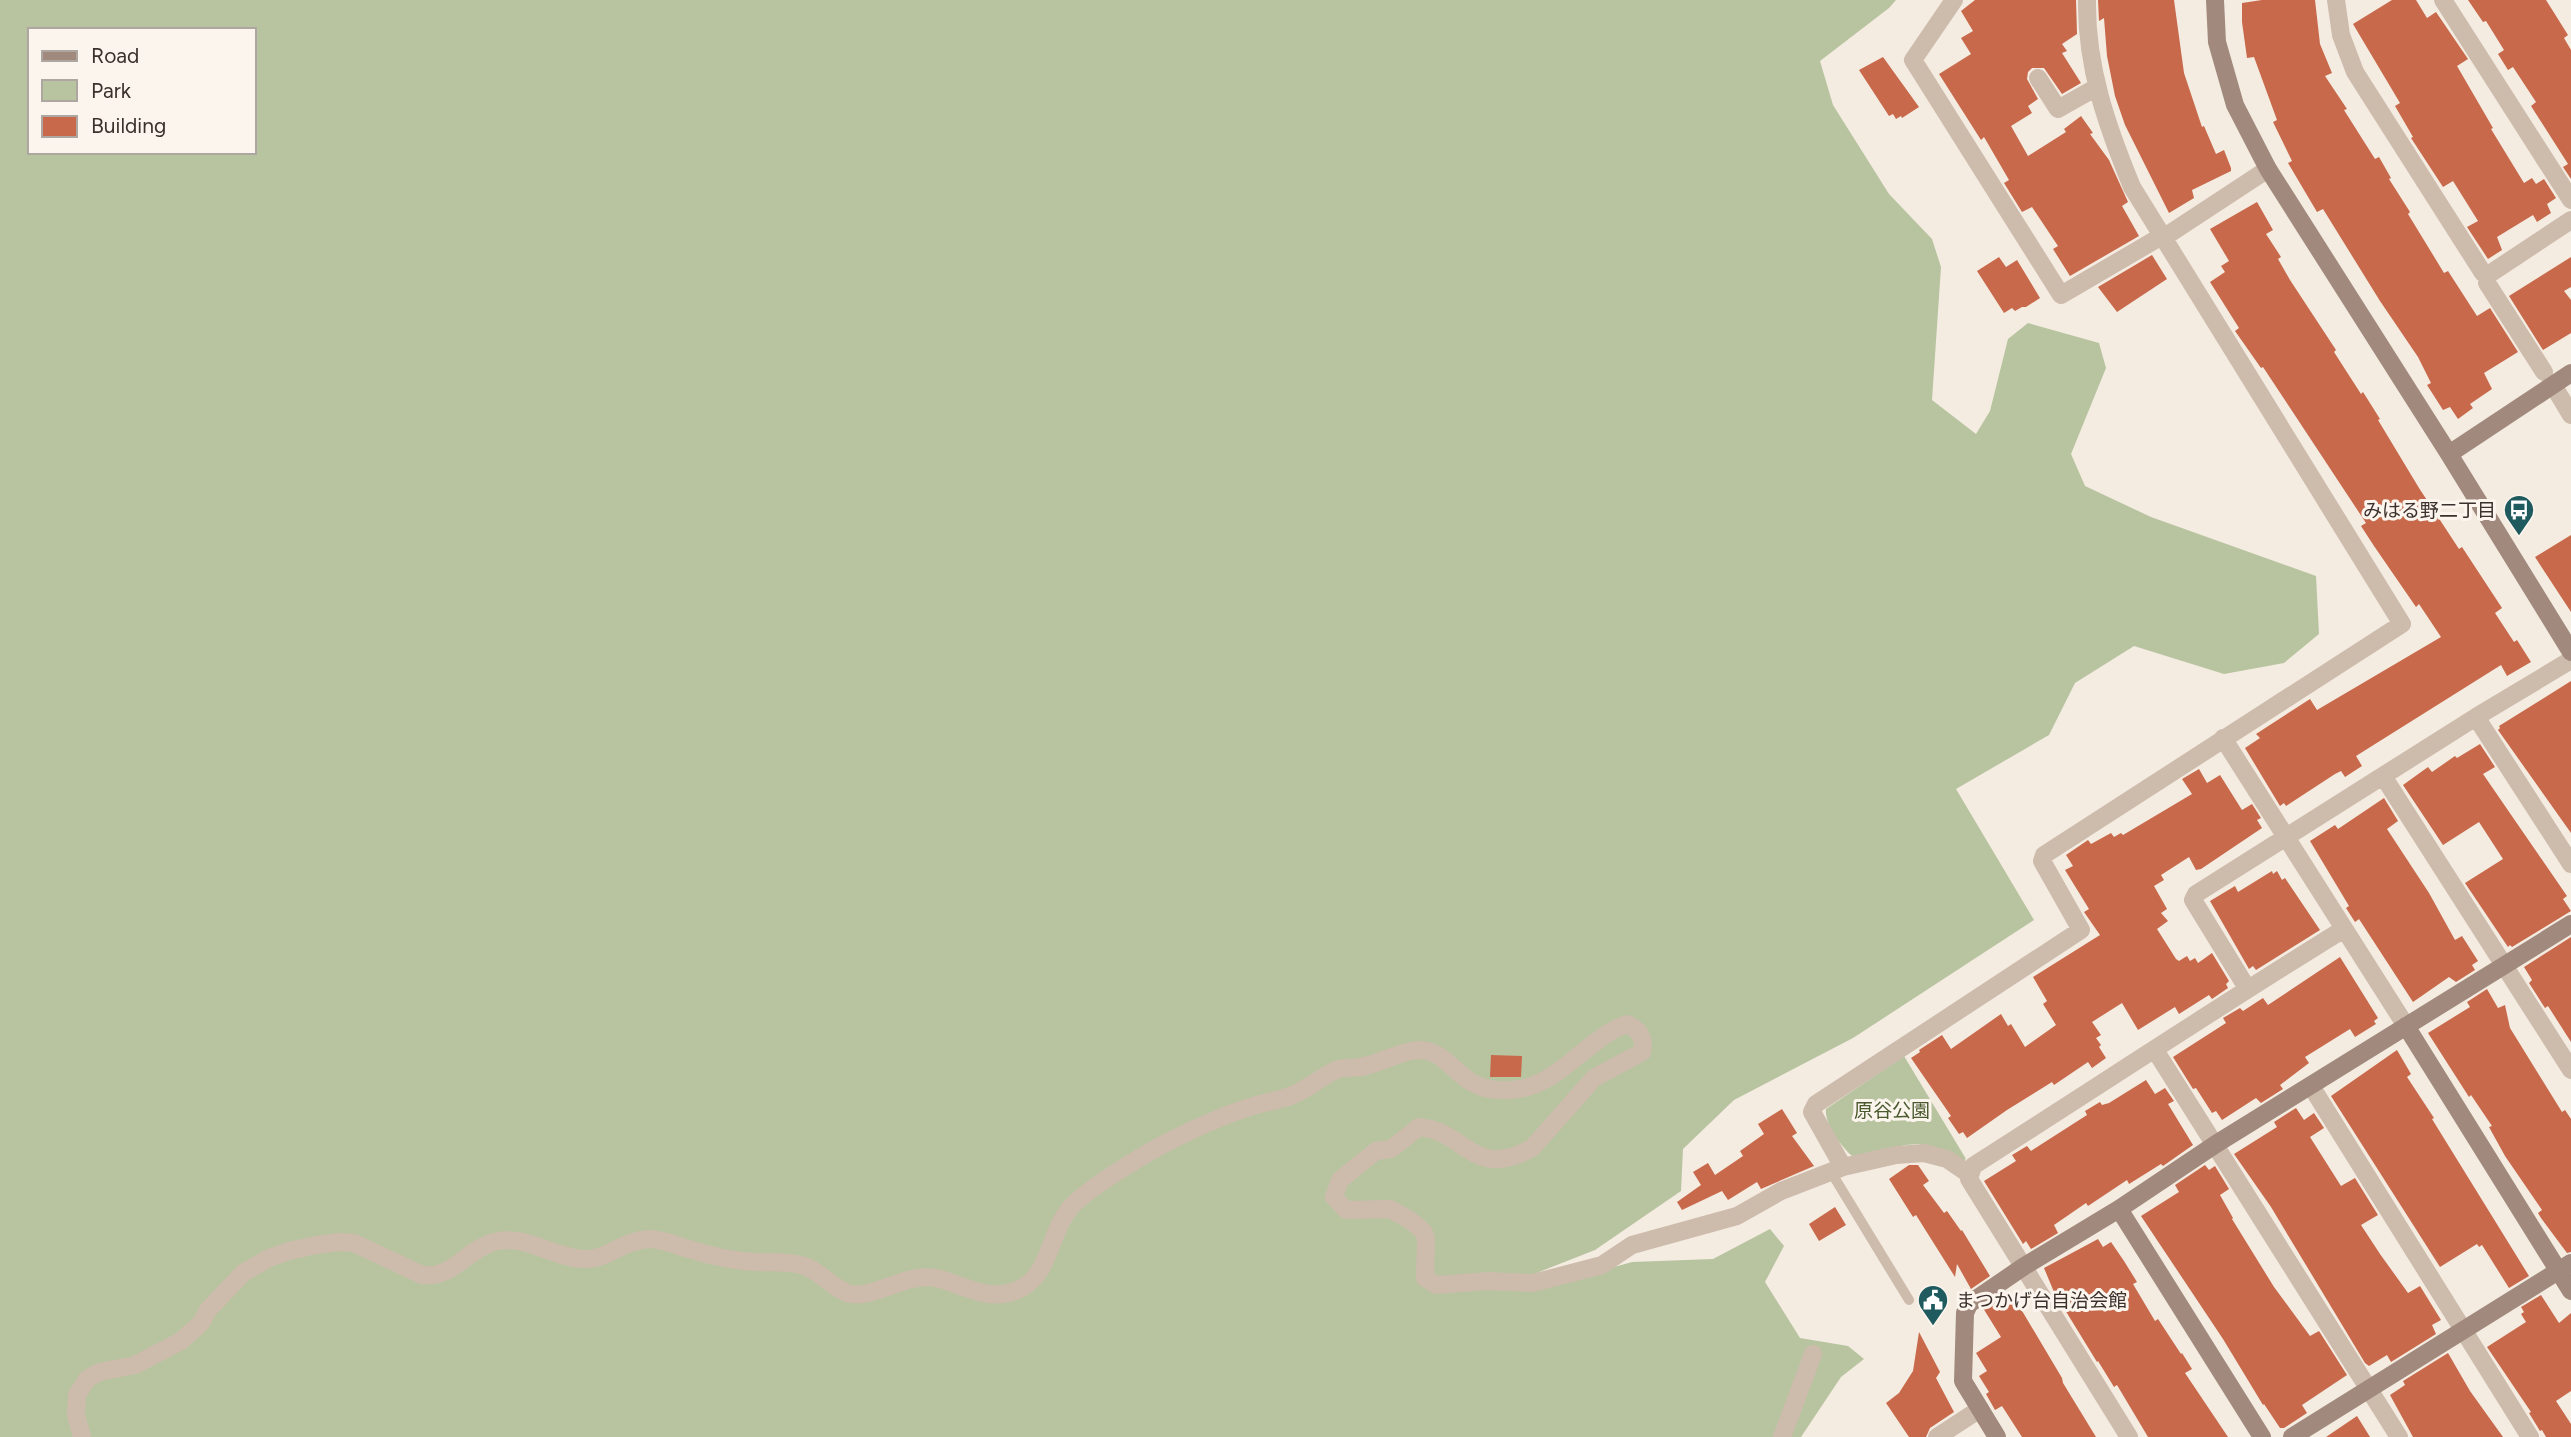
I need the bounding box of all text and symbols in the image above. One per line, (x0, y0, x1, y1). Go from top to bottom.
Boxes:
legend (28, 28, 256, 154)
text: Road (91, 43, 139, 68)
text: Park (91, 78, 132, 103)
text: Building (91, 113, 166, 138)
bus stop icon: みはる野二丁目 (2502, 493, 2536, 537)
place label: みはる野二丁目 (2363, 499, 2496, 522)
park label: 原谷公園 (1854, 1099, 1930, 1122)
public building icon: まつかげ台自治会館 (1916, 1283, 1950, 1327)
place label: まつかげ台自治会館 (1956, 1289, 2127, 1312)

